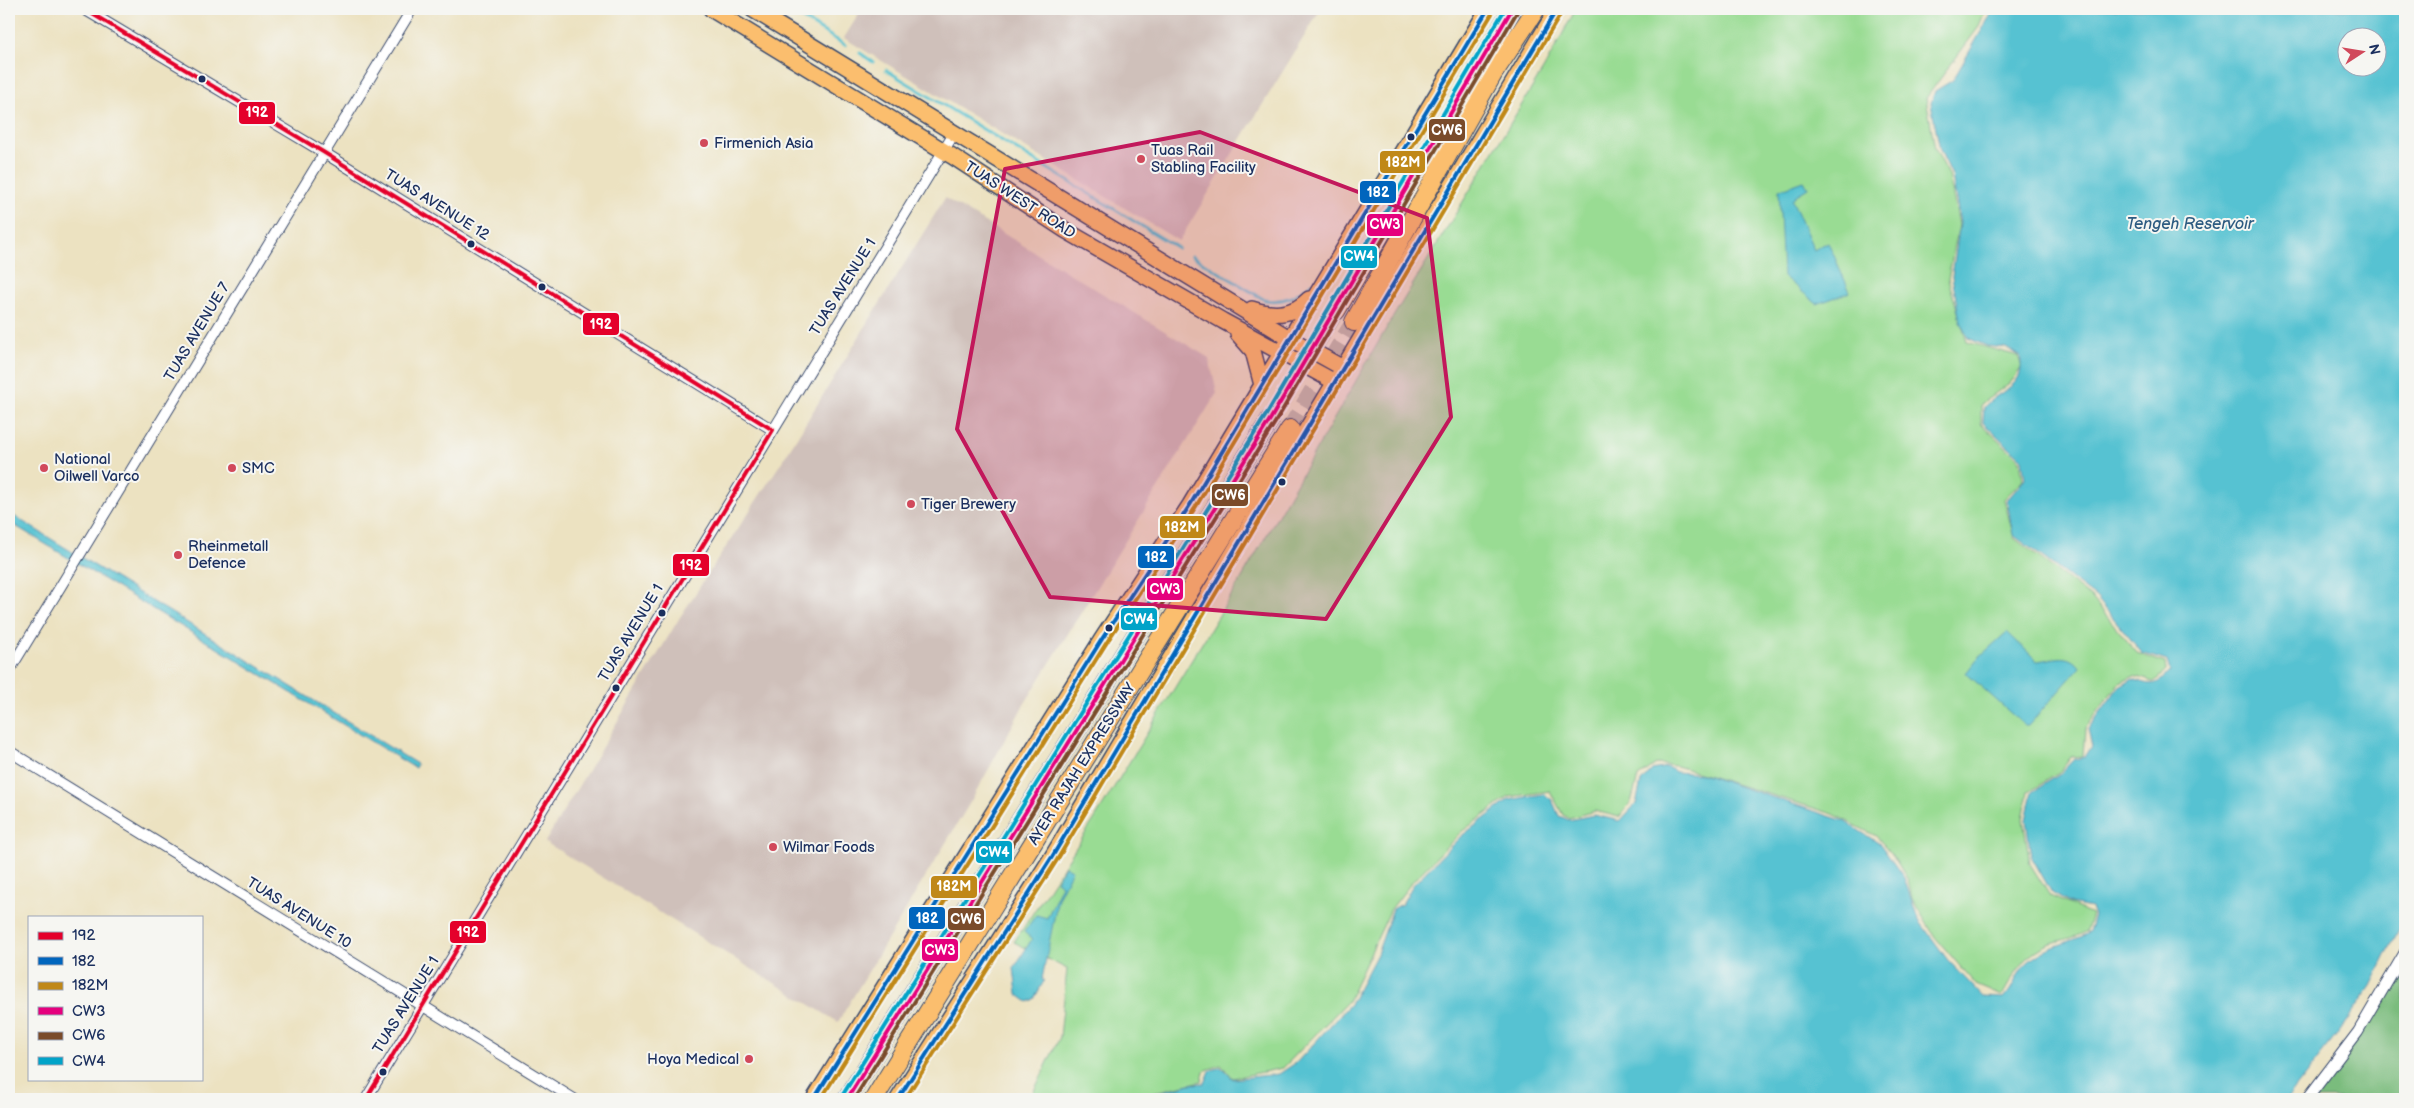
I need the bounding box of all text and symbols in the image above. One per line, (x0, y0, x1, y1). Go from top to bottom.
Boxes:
north arrow (2336, 28, 2386, 78)
text: N (2365, 42, 2384, 56)
unlabelled marker (197, 74, 207, 84)
line badge: 192 (238, 101, 276, 125)
text: 192 (246, 104, 269, 121)
line badge: CW6 (1428, 118, 1466, 142)
text: CW6 (1431, 122, 1463, 139)
unlabelled marker (1406, 132, 1416, 142)
place label: Firmenich Asia (714, 134, 814, 153)
marker: Firmenich Asia (698, 137, 710, 149)
place label: Tuas Rail Stabling Facility (1151, 141, 1256, 177)
line badge: 182M (1379, 150, 1426, 174)
marker: Tuas Rail Stabling Facility (1135, 153, 1147, 165)
text: 182M (1386, 154, 1420, 171)
street label: TUAS WEST ROAD (961, 157, 1079, 243)
street label: TUAS AVENUE 12 (381, 165, 493, 245)
line badge: 182 (1359, 180, 1397, 204)
text: 182 (1367, 184, 1390, 201)
line badge: CW3 (1366, 213, 1404, 237)
water label: Tengeh Reservoir (2127, 215, 2255, 234)
text: CW3 (1369, 216, 1401, 233)
street label: TUAS AVENUE 1 (806, 235, 880, 339)
unlabelled marker (466, 239, 476, 249)
line badge: CW4 (1340, 245, 1378, 269)
text: CW4 (1343, 248, 1375, 265)
street label: TUAS AVENUE 7 (160, 279, 234, 385)
unlabelled marker (537, 282, 547, 292)
line badge: 192 (582, 312, 620, 336)
text: 192 (590, 316, 613, 333)
place label: National Oilwell Varco (54, 450, 140, 486)
place label: SMC (242, 459, 275, 478)
marker: National Oilwell Varco (38, 462, 50, 474)
marker: SMC (226, 462, 238, 474)
unlabelled marker (1277, 477, 1287, 487)
line badge: CW6 (1211, 483, 1249, 507)
text: CW6 (1214, 487, 1246, 504)
place label: Tiger Brewery (921, 495, 1016, 514)
marker: Tiger Brewery (905, 498, 917, 510)
line badge: 182M (1159, 515, 1206, 539)
text: 182M (1165, 519, 1199, 536)
place label: Rheinmetall Defence (188, 537, 268, 573)
line badge: 182 (1137, 545, 1175, 569)
marker: Rheinmetall Defence (172, 549, 184, 561)
text: 182 (1145, 549, 1168, 566)
line badge: 192 (672, 553, 710, 577)
text: 192 (680, 557, 703, 574)
line badge: CW3 (1146, 577, 1184, 601)
street label: TUAS AVENUE 1 (594, 581, 668, 685)
text: CW3 (1149, 581, 1181, 598)
line badge: CW4 (1120, 607, 1158, 631)
unlabelled marker (657, 608, 667, 618)
text: CW4 (1123, 611, 1155, 628)
unlabelled marker (1104, 623, 1114, 633)
street label: AYER RAJAH EXPRESSWAY (1024, 679, 1140, 849)
unlabelled marker (611, 683, 621, 693)
place label: Wilmar Foods (783, 838, 875, 857)
line badge: CW4 (975, 840, 1013, 864)
marker: Wilmar Foods (767, 841, 779, 853)
text: CW4 (978, 844, 1010, 861)
street label: TUAS AVENUE 10 (243, 873, 355, 953)
line badge: 182M (930, 875, 978, 899)
text: 182M (937, 878, 971, 895)
line badge: 182 (908, 906, 946, 930)
line badge: CW6 (947, 907, 985, 931)
text: 182 (916, 910, 939, 927)
text: CW6 (950, 911, 982, 928)
legend (28, 916, 202, 1080)
line badge: 192 (449, 920, 487, 944)
text: 192 (457, 924, 480, 941)
text: 192 (72, 926, 95, 945)
line badge: CW3 (921, 938, 959, 962)
text: CW3 (924, 942, 956, 959)
text: 182 (72, 952, 96, 971)
street label: TUAS AVENUE 1 (369, 953, 443, 1057)
text: 182M (72, 976, 108, 995)
text: CW3 (72, 1002, 106, 1021)
text: CW6 (72, 1026, 106, 1045)
place label: Hoya Medical (647, 1050, 739, 1069)
text: CW4 (72, 1052, 105, 1071)
marker: Hoya Medical (743, 1053, 755, 1065)
unlabelled marker (378, 1067, 388, 1077)

